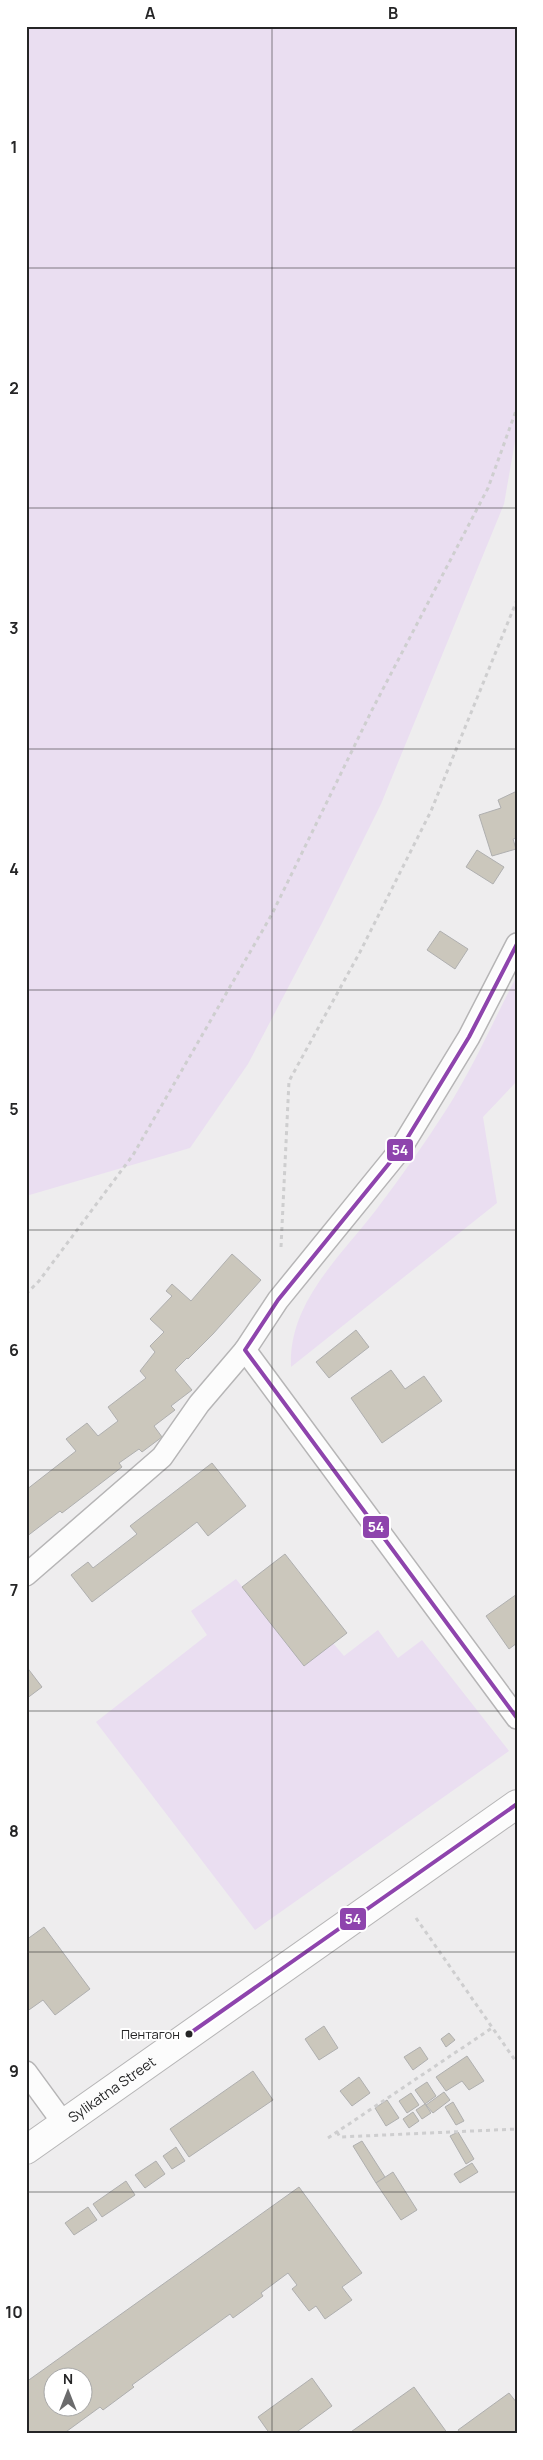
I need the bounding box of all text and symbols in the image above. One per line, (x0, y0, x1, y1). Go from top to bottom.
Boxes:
text: A (145, 2, 156, 24)
text: B (388, 2, 398, 24)
text: 1 (10, 136, 18, 158)
text: 2 (9, 377, 19, 399)
text: 3 (9, 617, 19, 639)
text: 4 (9, 858, 19, 880)
text: 5 (9, 1098, 19, 1120)
line badge: 54 (386, 1138, 414, 1162)
text: 54 (392, 1140, 408, 1159)
text: 6 (9, 1339, 19, 1361)
line badge: 54 (362, 1515, 390, 1539)
text: 54 (368, 1517, 384, 1536)
text: 7 (10, 1579, 18, 1601)
text: 8 (9, 1820, 19, 1842)
line badge: 54 (339, 1907, 367, 1931)
text: 54 (345, 1909, 361, 1928)
place label: Пентагон (121, 2025, 180, 2043)
marker: Пентагон (184, 2029, 194, 2039)
street label: Sylikatna Street (64, 2051, 159, 2127)
text: 9 (9, 2060, 19, 2082)
text: 10 (5, 2301, 23, 2323)
north arrow (42, 2368, 92, 2418)
text: N (63, 2369, 73, 2388)

